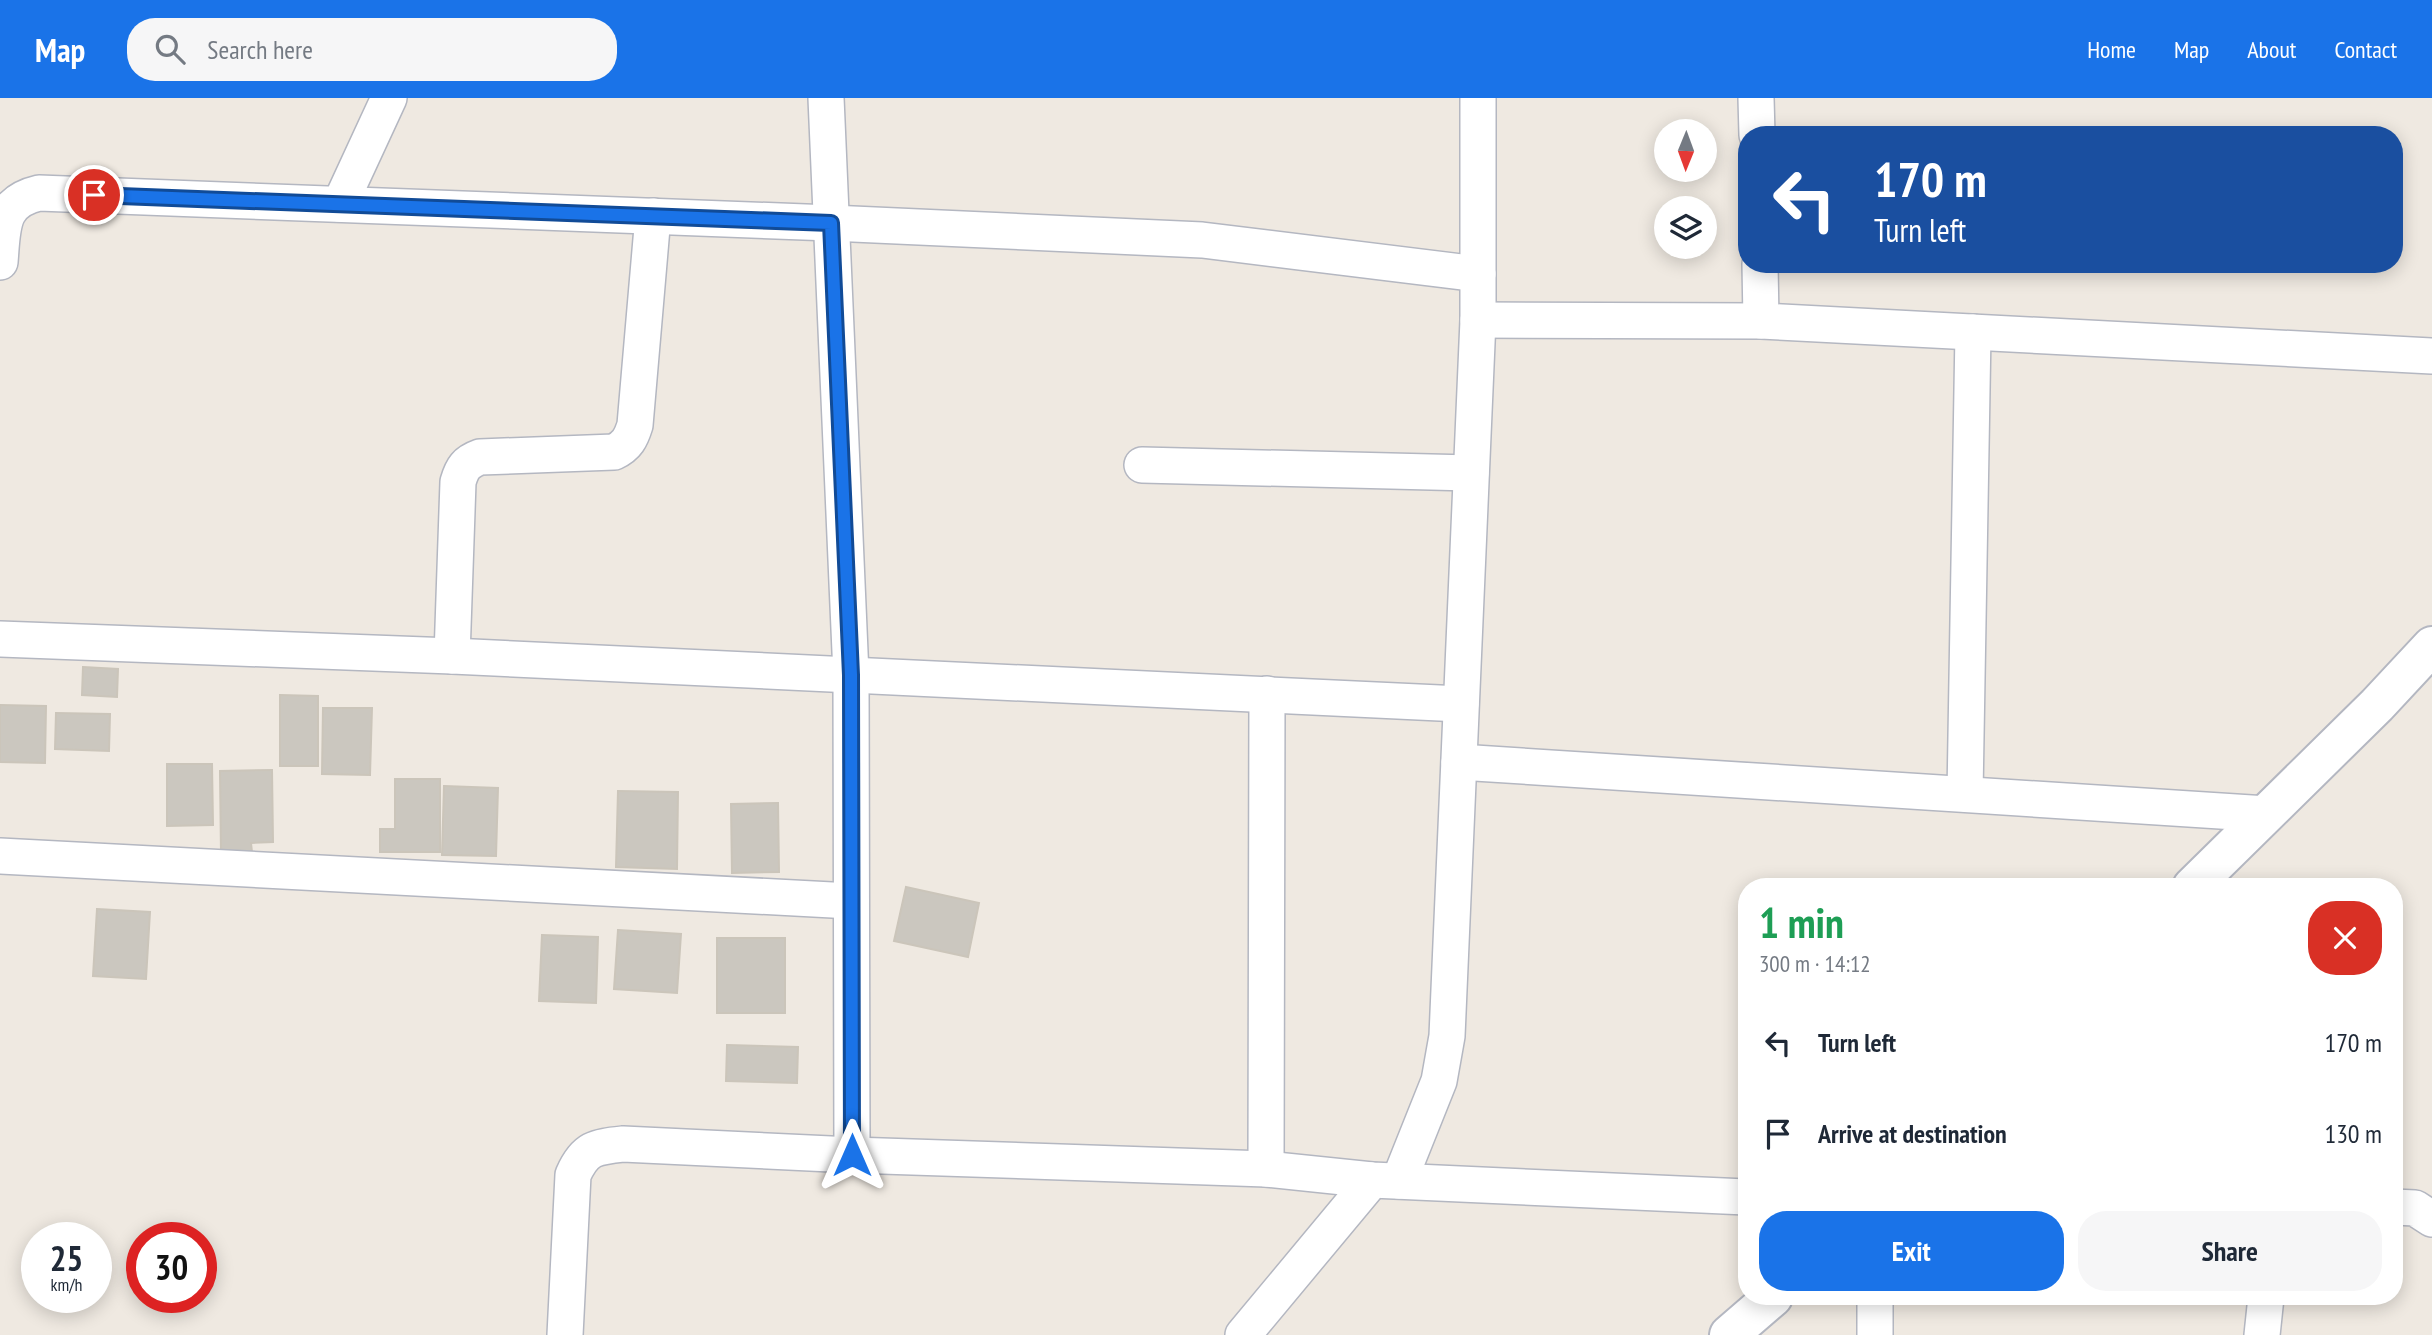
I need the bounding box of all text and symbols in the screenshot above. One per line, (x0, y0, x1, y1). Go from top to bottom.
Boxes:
search box (127, 18, 617, 81)
text: Map (35, 28, 85, 71)
icon: search (151, 30, 189, 68)
text: Search here (207, 33, 313, 66)
text: Home (2087, 34, 2136, 65)
text: Map (2174, 34, 2209, 65)
text: About (2247, 34, 2296, 65)
text: Contact (2334, 34, 2397, 65)
north arrow (1654, 119, 1717, 182)
map controls (1654, 119, 1717, 259)
text: 170 m (1874, 147, 1987, 211)
icon: left (1759, 154, 1850, 245)
pin (64, 165, 124, 225)
icon: arrive (75, 176, 113, 214)
button: layers (1654, 196, 1717, 259)
text: Turn left (1874, 209, 1966, 251)
text: 1 min (1759, 895, 1844, 950)
button: close (2308, 901, 2382, 975)
text: 300 m · 14:12 (1759, 949, 1871, 978)
icon: left (1759, 1024, 1797, 1062)
text: Turn left (1818, 1026, 1896, 1059)
text: 170 m (2324, 1026, 2382, 1059)
icon: arrive (1759, 1115, 1797, 1153)
text: Arrive at destination (1818, 1117, 2007, 1150)
text: 130 m (2324, 1117, 2382, 1150)
position arrow (815, 1118, 889, 1192)
button: Exit (1759, 1211, 2064, 1291)
button: Share (2078, 1211, 2382, 1291)
speed limit sign: 30 (126, 1222, 217, 1313)
text: 25 (50, 1235, 83, 1281)
text: km/h (51, 1273, 82, 1296)

